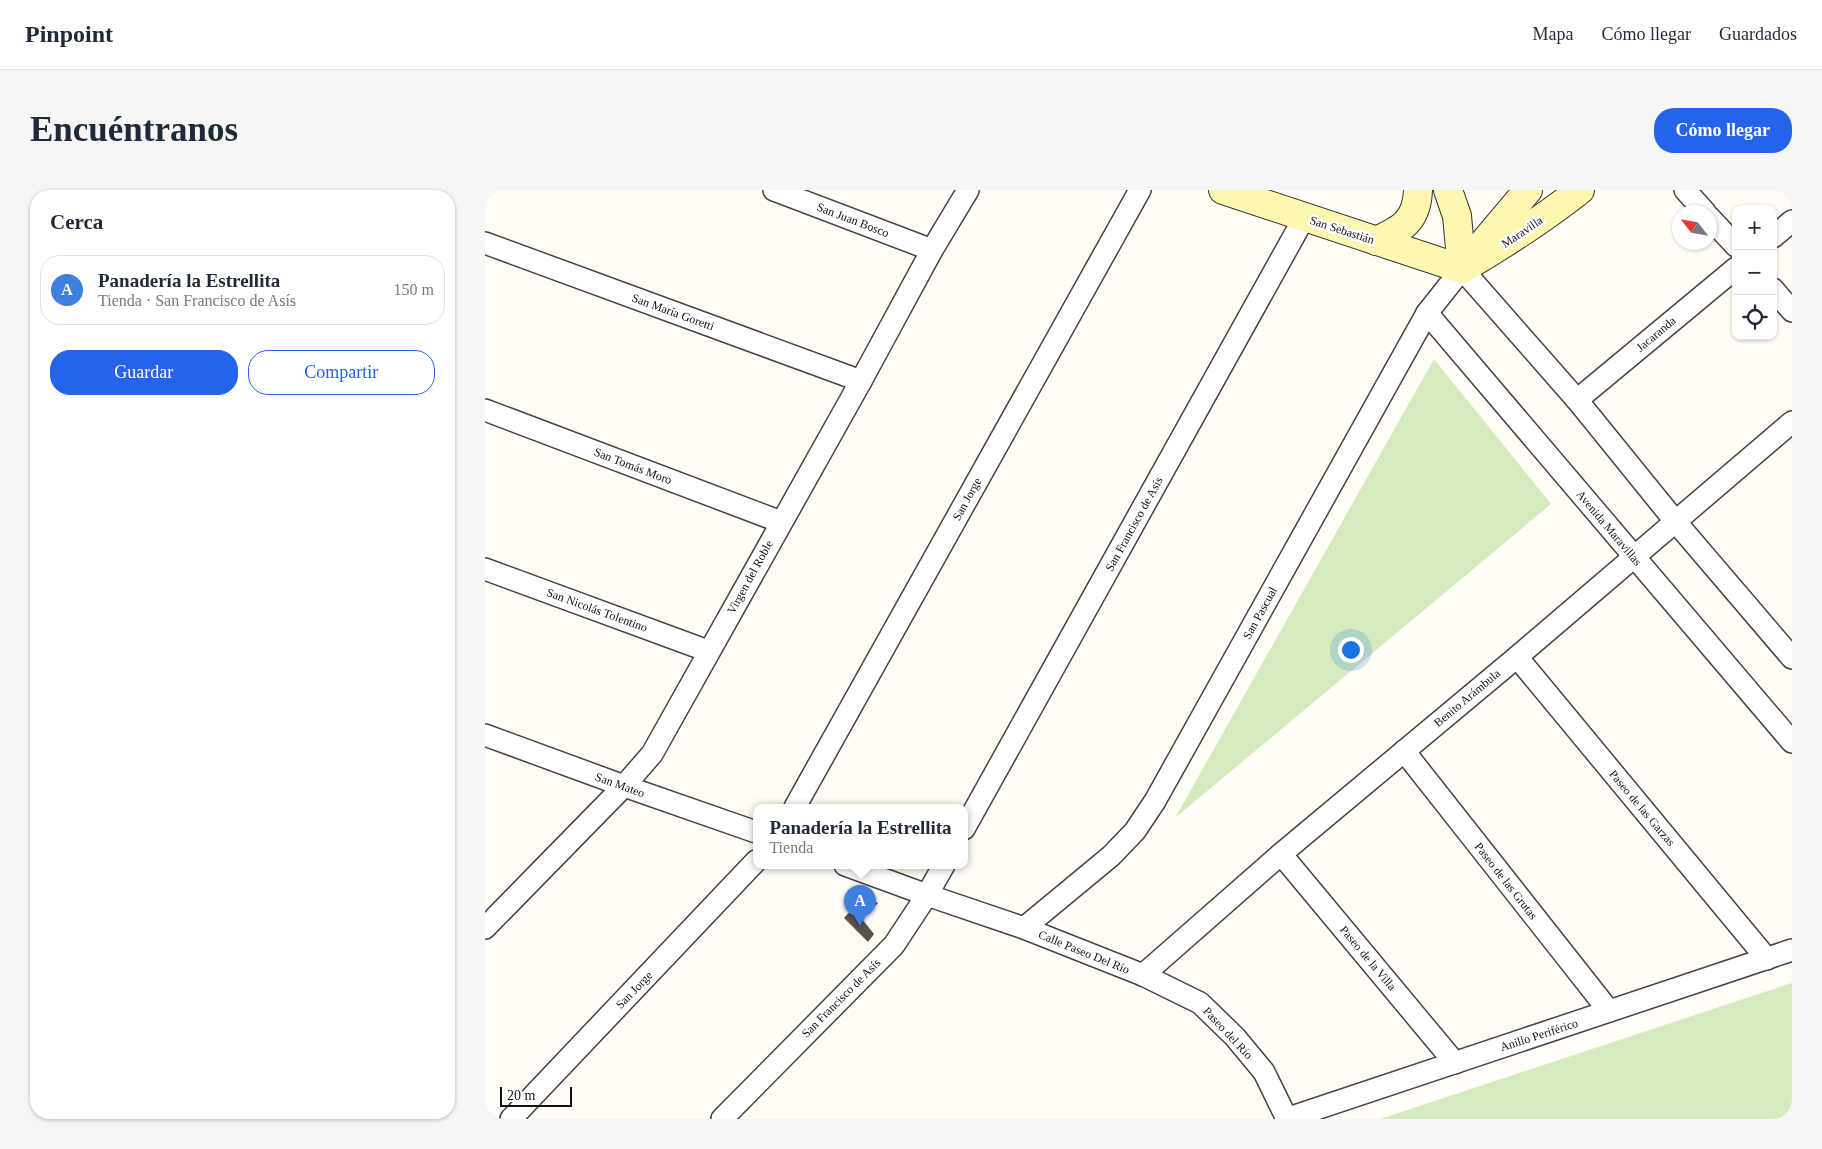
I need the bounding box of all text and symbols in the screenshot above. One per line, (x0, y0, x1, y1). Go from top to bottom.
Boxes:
text: Pinpoint (25, 21, 113, 47)
text: Mapa (1533, 24, 1574, 44)
text: Cómo llegar (1602, 24, 1691, 44)
text: Guardados (1719, 24, 1797, 44)
button: Cómo llegar (1654, 108, 1792, 153)
text: Encuéntranos (30, 110, 238, 149)
street label: San Juan Bosco (815, 200, 891, 240)
north arrow (1672, 205, 1717, 250)
map controls (1732, 205, 1777, 340)
button: + (1732, 205, 1777, 250)
text: Cerca (50, 210, 103, 234)
street label: San Sebastián (1308, 213, 1376, 247)
street label: Maravilla (1499, 213, 1546, 251)
button: − (1732, 250, 1777, 295)
text: Panadería la Estrellita (98, 270, 280, 291)
text: A (61, 281, 73, 298)
text: 150 m (394, 281, 434, 298)
street label: San María Goretti (630, 291, 717, 334)
text: Tienda · San Francisco de Asís (98, 292, 296, 309)
button: locate (1732, 295, 1777, 340)
street label: Jacaranda (1633, 313, 1679, 355)
button: Guardar (50, 350, 238, 395)
button: Compartir (248, 350, 435, 395)
street label: San Tomás Moro (592, 445, 674, 487)
street label: San Francisco de Asís (1102, 474, 1166, 574)
street label: San Jorge (950, 475, 984, 523)
street label: Avenida Maravillas (1573, 487, 1645, 569)
street label: Virgen del Roble (724, 538, 776, 616)
street label: San Pascual (1240, 584, 1280, 642)
street label: San Nicolás Tolentino (545, 585, 649, 635)
your location (1338, 637, 1364, 663)
street label: Benito Arámbula (1431, 666, 1504, 730)
street label: Paseo de las Garzas (1606, 767, 1678, 849)
street label: San Mateo (593, 770, 647, 800)
popup (753, 804, 968, 869)
text: Panadería la Estrellita (769, 817, 952, 838)
text: Tienda (769, 839, 813, 856)
street label: Paseo de las Grutas (1472, 840, 1541, 922)
pin: A (844, 885, 876, 926)
street label: Paseo de la Villa (1337, 923, 1400, 994)
street label: Calle Paseo Del Río (1036, 927, 1132, 977)
street label: San Francisco de Asís (799, 955, 884, 1040)
street label: San Jorge (613, 968, 655, 1012)
street label: Paseo del Río (1200, 1004, 1256, 1062)
street label: Anillo Periférico (1498, 1016, 1580, 1054)
scale bar (500, 1084, 573, 1107)
text: 20 m (507, 1088, 535, 1103)

